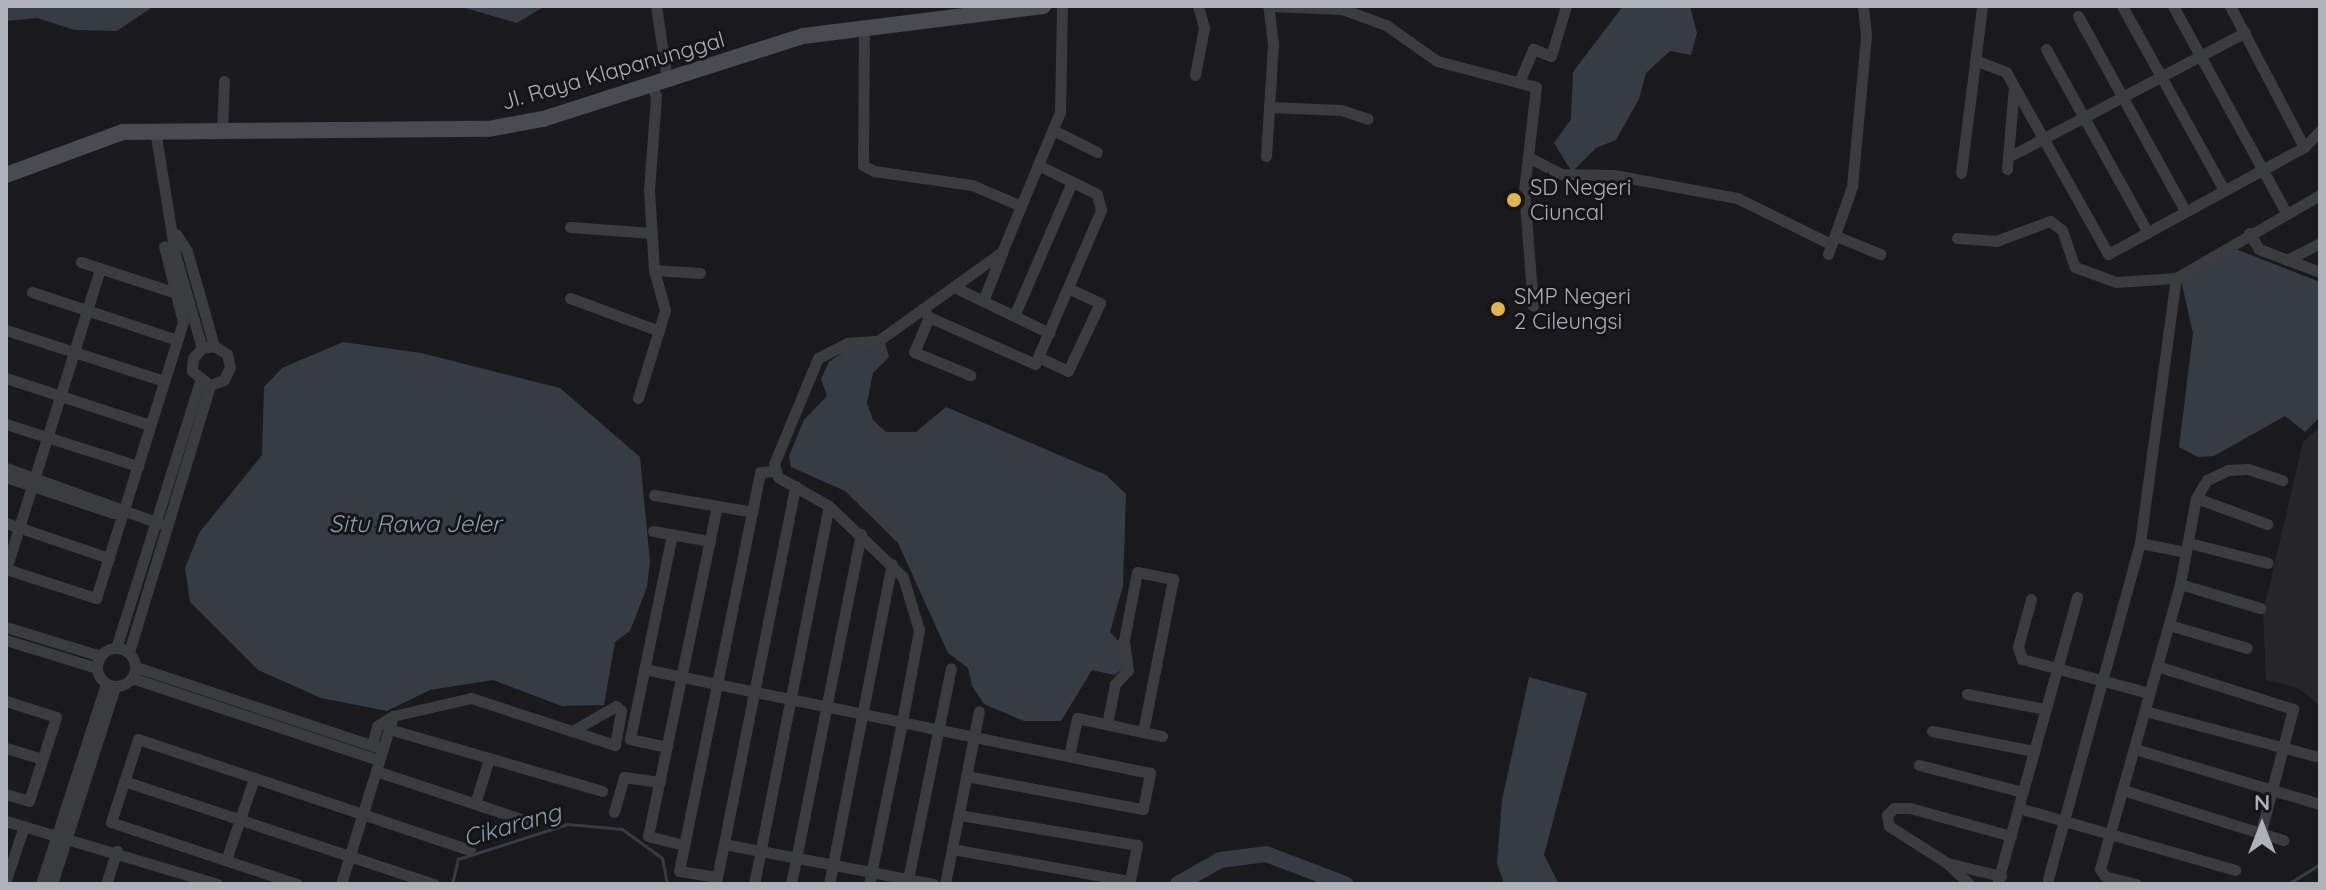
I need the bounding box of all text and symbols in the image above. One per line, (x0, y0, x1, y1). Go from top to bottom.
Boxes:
street label: Jl. Raya Klapanunggal (498, 26, 728, 116)
place label: SD Negeri Ciuncal (1530, 174, 1631, 226)
marker: SD Negeri Ciuncal (1505, 191, 1523, 209)
place label: SMP Negeri 2 Cileungsi (1514, 283, 1631, 334)
marker: SMP Negeri 2 Cileungsi (1489, 300, 1507, 318)
water label: Situ Rawa Jeler (329, 510, 501, 538)
north arrow (2222, 786, 2302, 866)
text: N (2254, 788, 2270, 816)
water label: Cikarang (460, 797, 564, 853)

